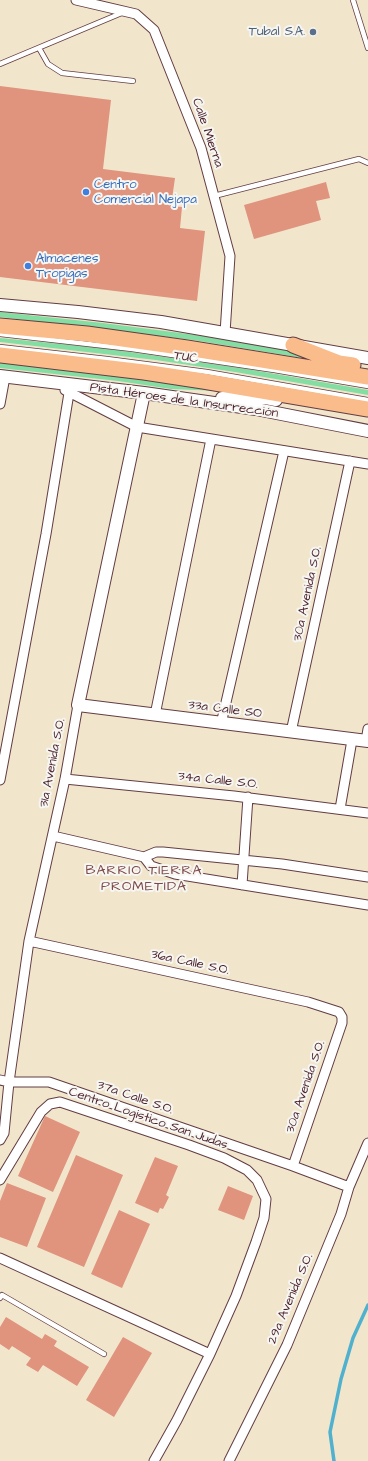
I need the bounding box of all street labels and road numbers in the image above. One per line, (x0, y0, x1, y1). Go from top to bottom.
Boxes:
street label: Calle Mierna (188, 96, 226, 170)
street label: TUC (173, 349, 199, 367)
street label: Pista Héroes de la Insurrección (89, 380, 279, 422)
street label: 30a Avenida S.O. (290, 545, 326, 643)
street label: 33a Calle SO (187, 698, 263, 722)
street label: 31a Avenida S.O. (37, 717, 69, 809)
street label: 34a Calle S.O. (177, 769, 259, 793)
street label: 36a Calle S.O. (150, 947, 230, 979)
street label: 30a Avenida S.O. (283, 1039, 329, 1135)
street label: 37a Calle S.O. (95, 1078, 175, 1118)
street label: Centro Logistico San Judas (66, 1084, 230, 1154)
street label: 29a Avenida S.O. (265, 1252, 317, 1346)

